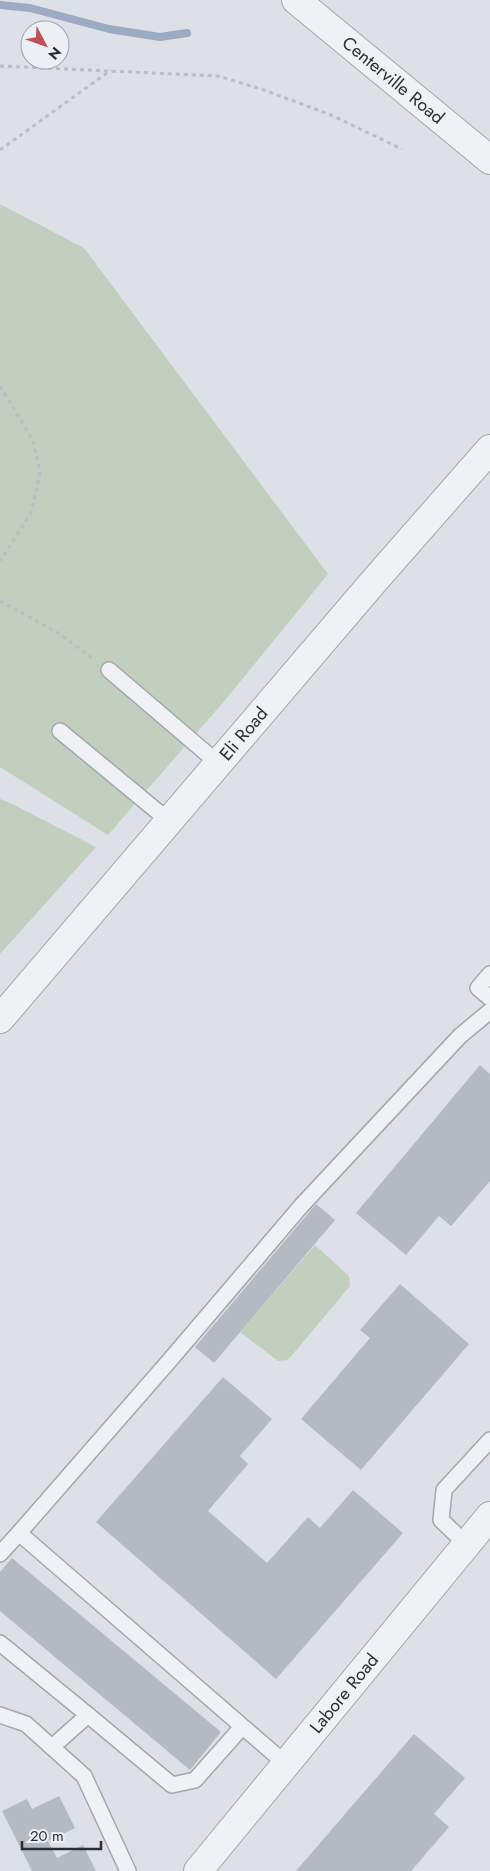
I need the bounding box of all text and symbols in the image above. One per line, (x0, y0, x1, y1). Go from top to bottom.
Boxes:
north arrow (20, 20, 70, 70)
street label: Centerville Road (336, 30, 450, 130)
text: N (44, 43, 66, 64)
street label: Eli Road (213, 701, 274, 766)
street label: Labore Road (303, 1648, 385, 1739)
scale bar (22, 1818, 101, 1850)
text: 20 m (30, 1825, 64, 1847)

